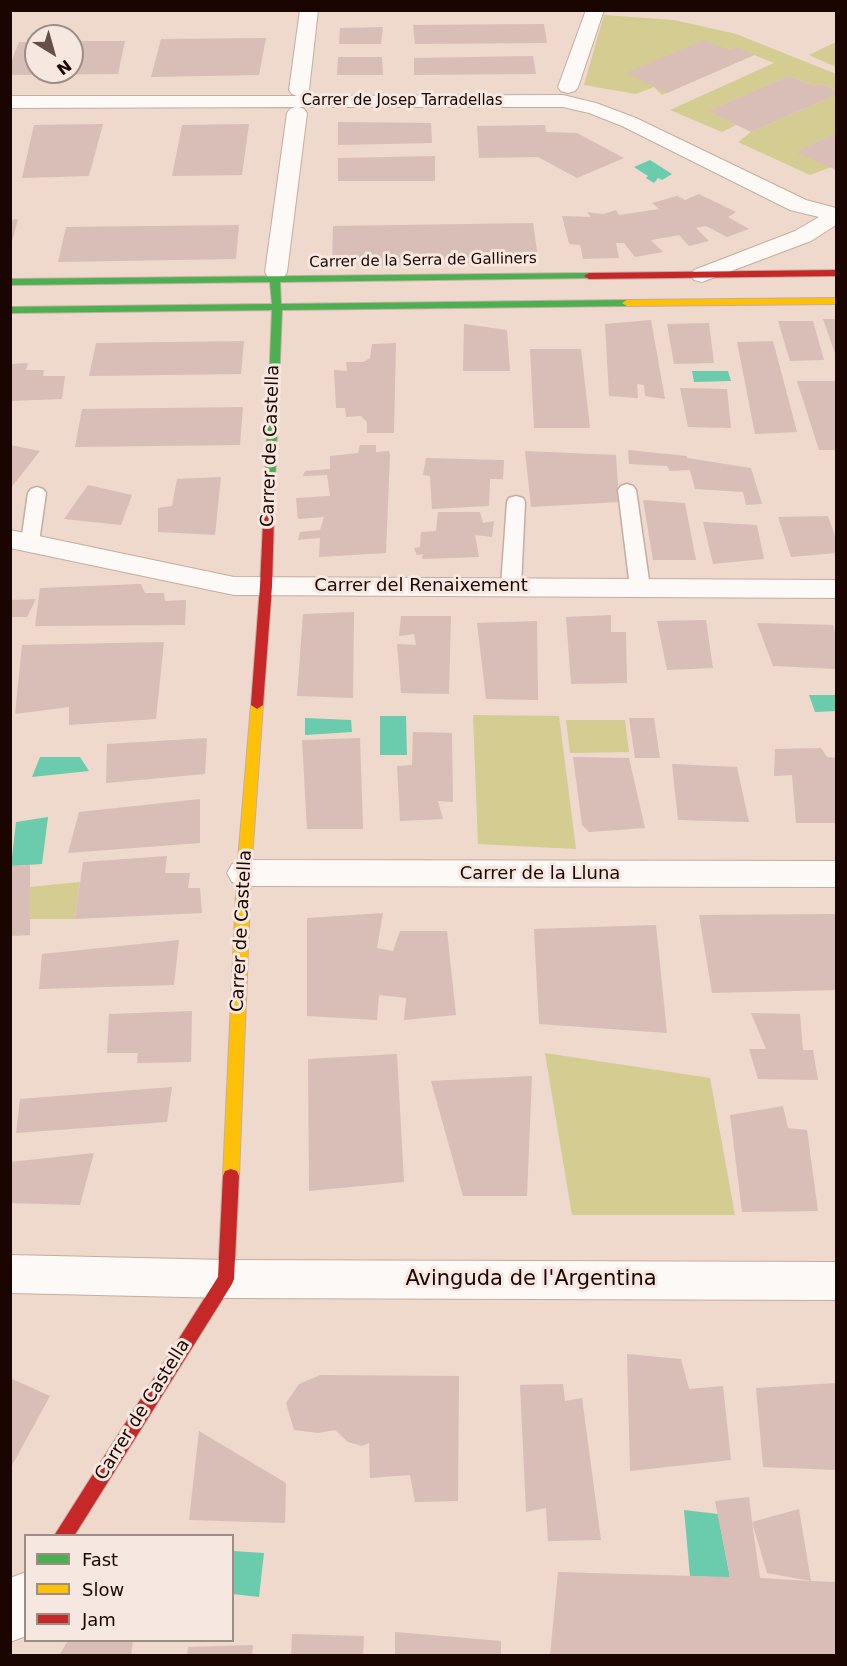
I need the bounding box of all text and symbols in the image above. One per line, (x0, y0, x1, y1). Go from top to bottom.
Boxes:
north arrow (24, 24, 84, 84)
text: N (53, 56, 75, 79)
street label: Carrer de Josep Tarradellas (301, 92, 503, 110)
street label: Carrer de la Serra de Galliners (309, 250, 537, 272)
street label: Carrer de Castella (257, 365, 285, 527)
street label: Carrer del Renaixement (314, 575, 528, 597)
street label: Carrer de Castella (227, 849, 257, 1013)
street label: Carrer de la Lluna (460, 863, 620, 885)
street label: Avinguda de l'Argentina (405, 1267, 657, 1293)
street label: Carrer de Castella (91, 1335, 195, 1485)
legend (24, 1534, 234, 1642)
text: Fast (82, 1549, 118, 1570)
text: Slow (82, 1579, 124, 1600)
text: Jam (82, 1609, 116, 1630)

